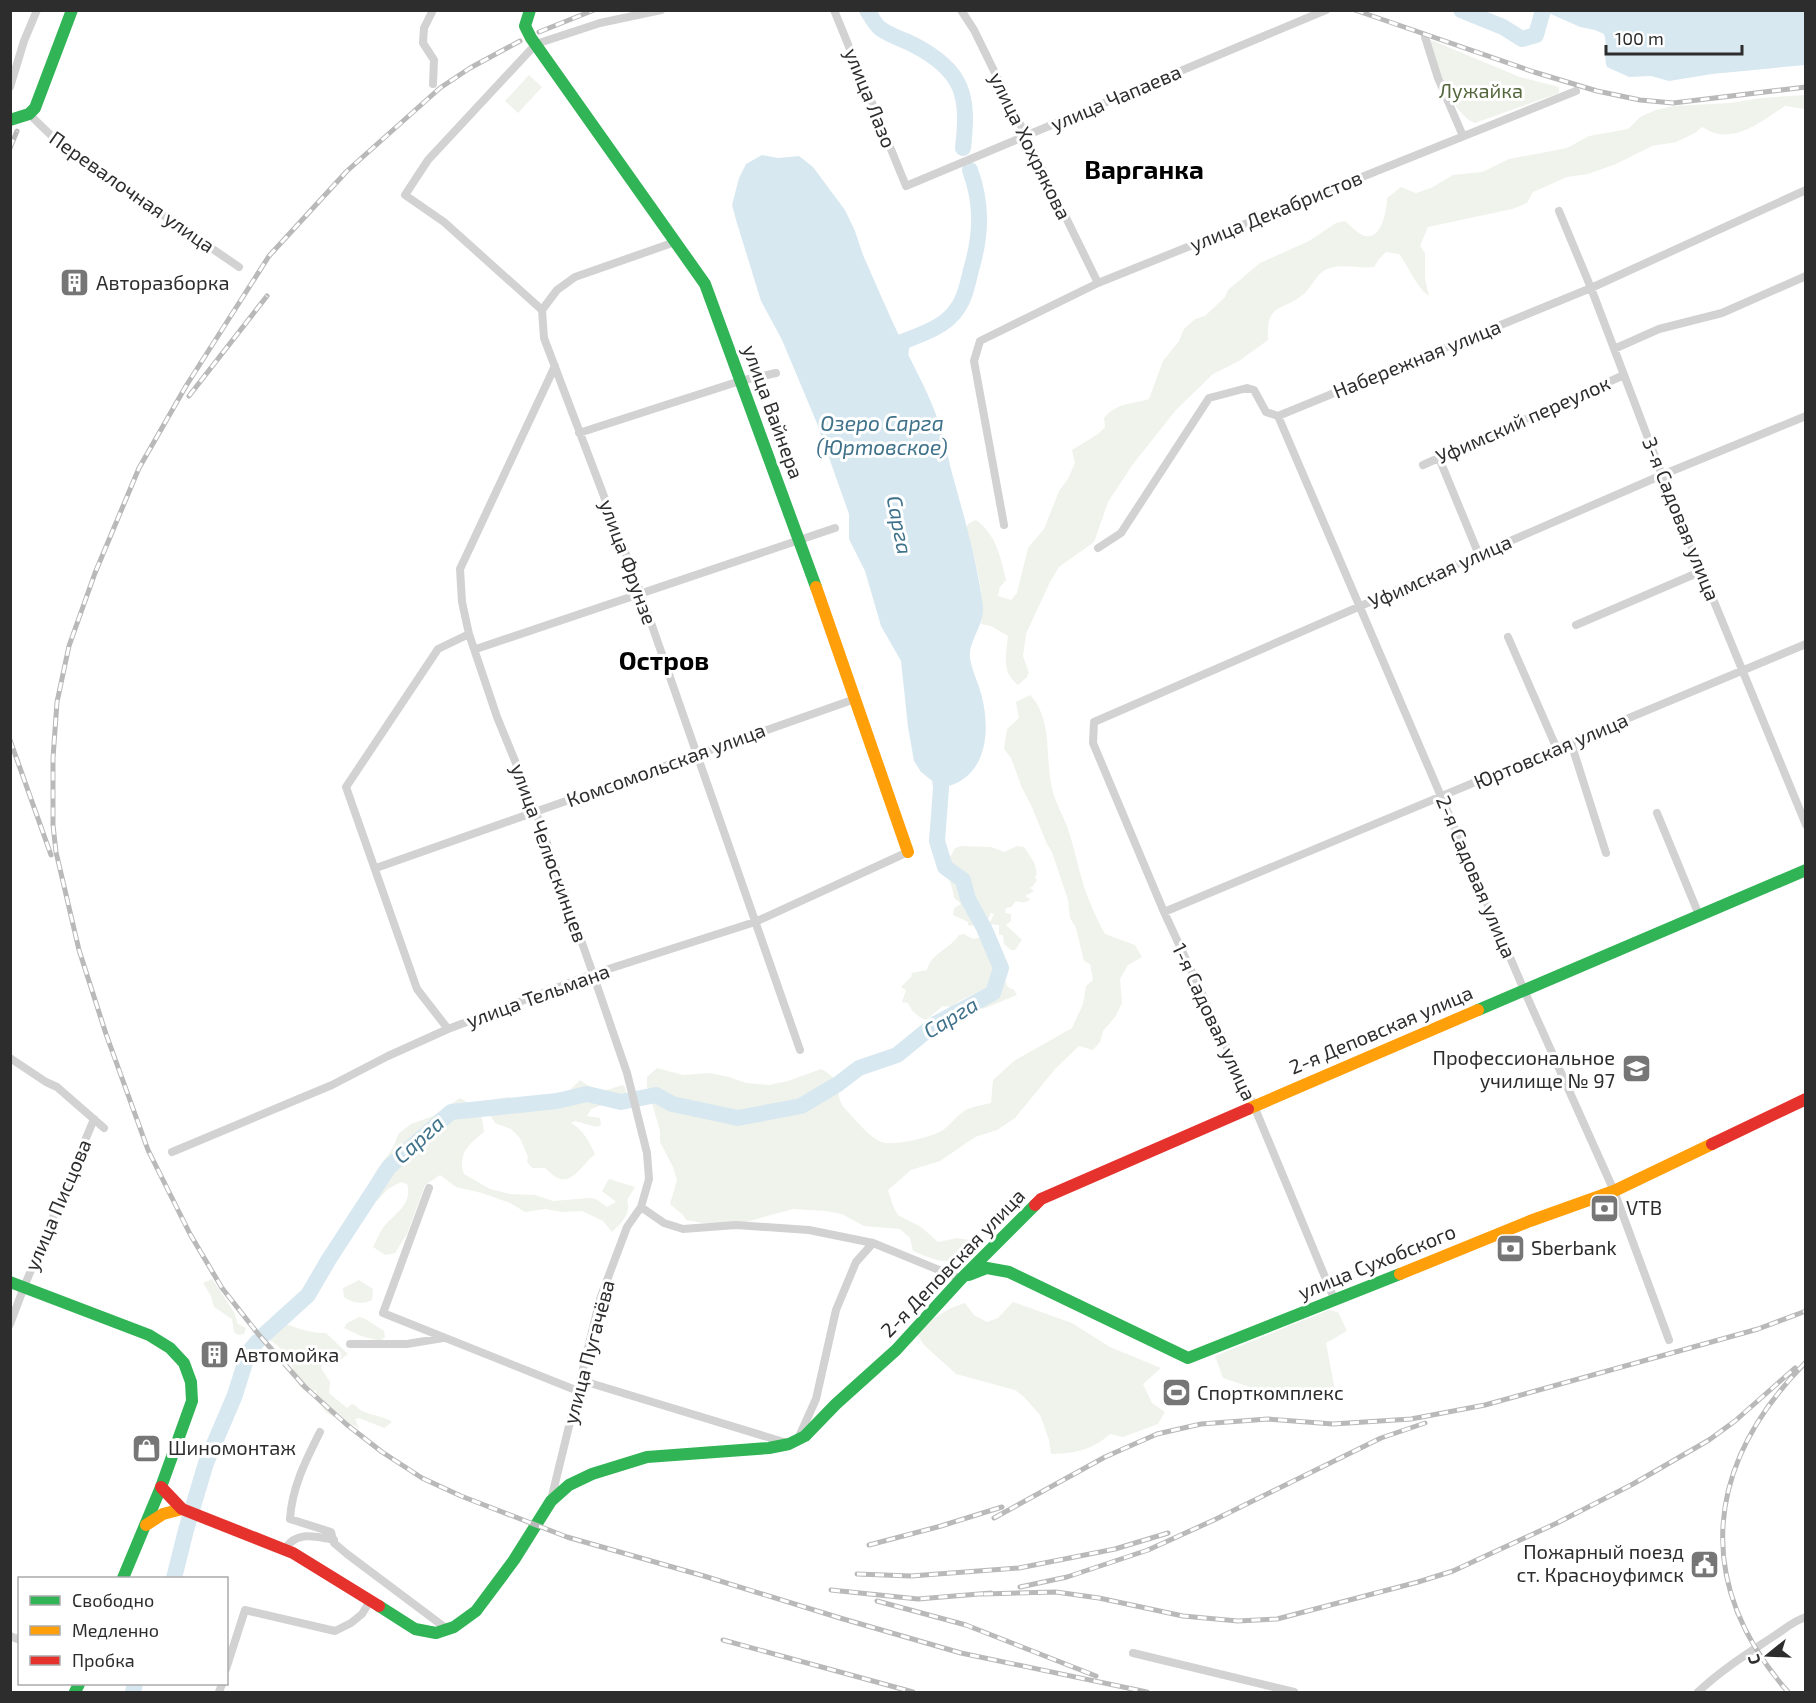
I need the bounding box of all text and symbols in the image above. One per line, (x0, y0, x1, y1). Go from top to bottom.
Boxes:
scale bar (1606, 18, 1742, 56)
text: 100 m (1615, 27, 1664, 49)
street label: улица Лазо (839, 44, 902, 151)
street label: улица Чапаева (1047, 59, 1185, 136)
street label: улица Хохрякова (984, 68, 1077, 224)
park label: Лужайка (1439, 78, 1523, 103)
street label: Перевалочная улица (45, 125, 220, 258)
district label: Варганка (1084, 153, 1204, 184)
street label: улица Декабристов (1186, 165, 1366, 257)
building icon: Авторазборка (59, 267, 91, 299)
place label: Авторазборка (96, 270, 229, 294)
street label: Набережная улица (1329, 313, 1504, 404)
street label: улица Вайнера (738, 341, 809, 482)
street label: Уфимский переулок (1432, 370, 1614, 469)
water label: Озеро Сарга (Юртовское) (816, 410, 948, 459)
street label: 3-я Садовая улица (1637, 433, 1726, 604)
water label: Сарга (883, 493, 918, 556)
street label: улица Фрунзе (594, 496, 663, 628)
street label: Уфимская улица (1364, 529, 1515, 614)
district label: Остров (619, 644, 709, 675)
street label: Юртовская улица (1470, 707, 1632, 794)
street label: Комсомольская улица (563, 717, 769, 812)
street label: улица Челюскинцев (506, 760, 593, 946)
street label: 2-я Садовая улица (1431, 792, 1522, 962)
street label: 1-я Садовая улица (1167, 939, 1262, 1105)
street label: улица Тельмана (463, 958, 613, 1033)
street label: 2-я Деповская улица (1285, 980, 1476, 1080)
water label: Сарга (918, 991, 982, 1043)
place label: Профессиональное училище № 97 (1433, 1045, 1615, 1093)
school or university icon: Профессиональное училище № 97 (1620, 1053, 1652, 1085)
water label: Сарга (388, 1110, 448, 1168)
street label: улица Писцова (19, 1135, 97, 1274)
street label: 2-я Деповская улица (875, 1183, 1030, 1342)
bank icon: VTB (1589, 1192, 1621, 1224)
place label: VTB (1626, 1195, 1662, 1219)
street label: улица Сухобского (1294, 1219, 1459, 1305)
bank icon: Sberbank (1494, 1232, 1526, 1264)
place label: Sberbank (1531, 1235, 1617, 1259)
street label: улица Пугачёва (557, 1277, 620, 1427)
building icon: Автомойка (198, 1339, 230, 1371)
place label: Автомойка (235, 1342, 339, 1366)
sports icon: Спорткомплекс (1160, 1377, 1192, 1409)
place label: Спорткомплекс (1197, 1380, 1344, 1404)
shop icon: Шиномонтаж (131, 1432, 163, 1464)
place label: Шиномонтаж (168, 1435, 296, 1459)
place label: Пожарный поезд ст. Красноуфимск (1517, 1539, 1684, 1587)
public building icon: Пожарный поезд ст. Красноуфимск (1689, 1548, 1721, 1580)
legend (18, 1577, 228, 1685)
text: Свободно (72, 1589, 154, 1611)
text: Медленно (72, 1619, 159, 1641)
north arrow (1738, 1625, 1798, 1685)
text: Пробка (72, 1649, 135, 1671)
text: С (1743, 1652, 1764, 1667)

